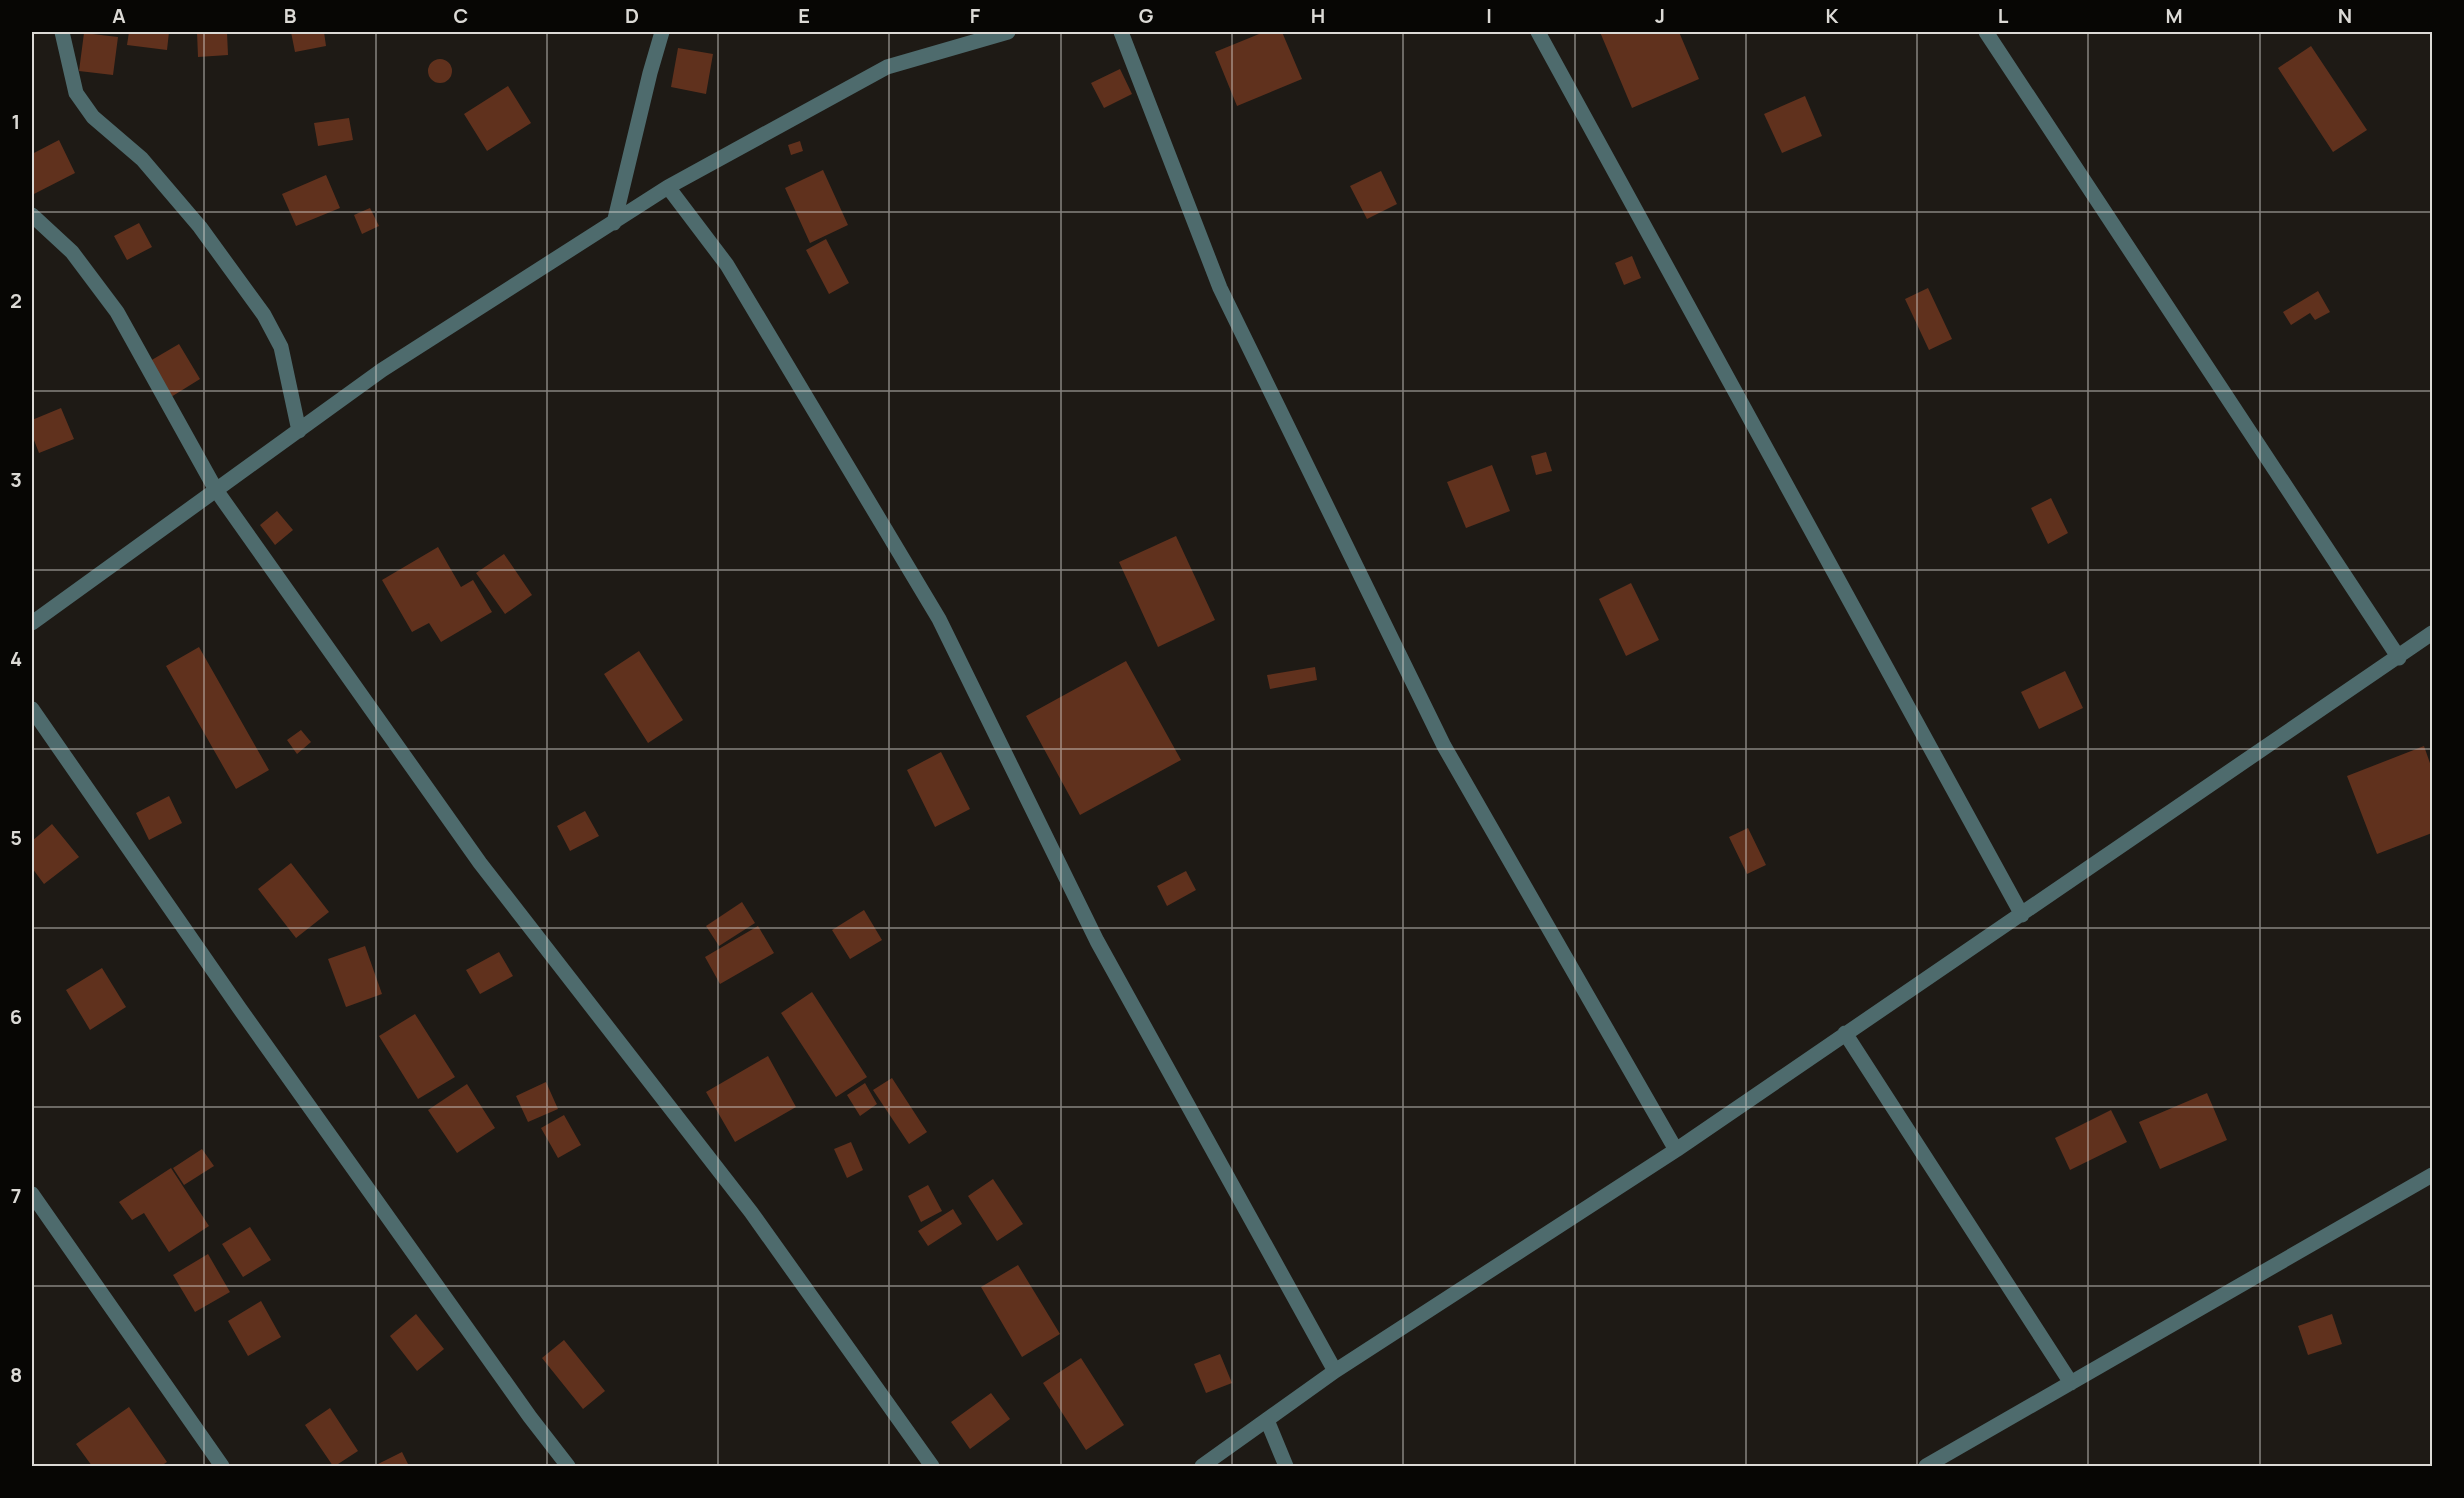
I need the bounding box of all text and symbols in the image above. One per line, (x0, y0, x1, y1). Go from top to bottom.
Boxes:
text: A (112, 2, 126, 29)
text: B (284, 2, 297, 29)
text: C (454, 2, 468, 29)
text: D (625, 2, 639, 29)
text: E (798, 2, 810, 29)
text: F (970, 2, 981, 29)
text: G (1139, 2, 1154, 29)
text: H (1311, 2, 1325, 29)
text: I (1486, 2, 1492, 29)
text: J (1655, 2, 1665, 29)
text: K (1826, 2, 1839, 29)
text: L (1998, 2, 2009, 29)
text: M (2165, 2, 2183, 29)
text: N (2338, 2, 2352, 29)
text: 1 (12, 108, 20, 135)
text: 2 (10, 287, 22, 314)
text: 3 (10, 466, 22, 493)
text: 4 (10, 645, 22, 672)
text: 5 (10, 824, 22, 851)
text: 6 (10, 1003, 22, 1030)
text: 7 (11, 1182, 21, 1209)
text: 8 (10, 1361, 22, 1388)

